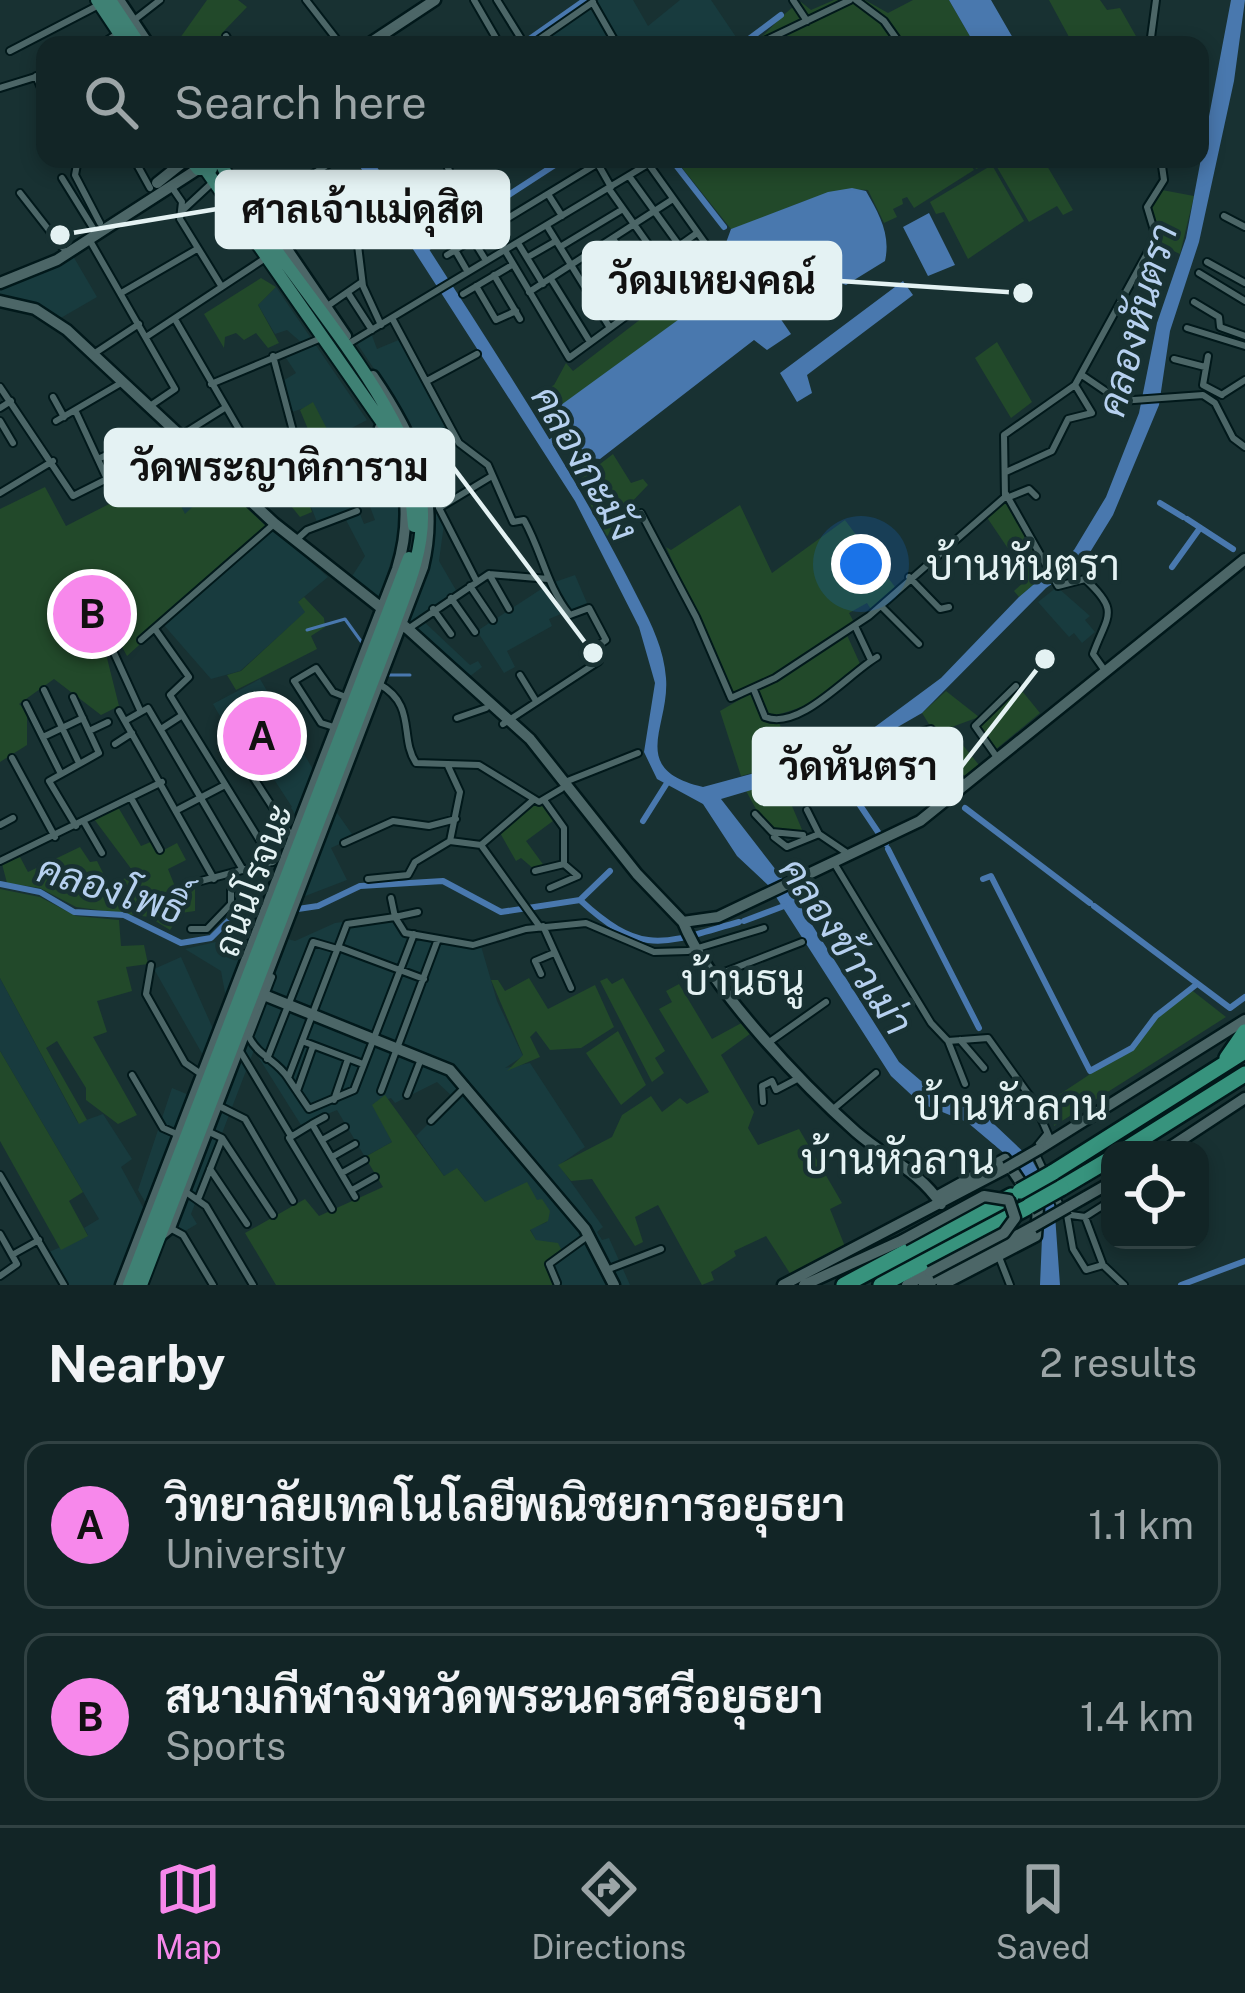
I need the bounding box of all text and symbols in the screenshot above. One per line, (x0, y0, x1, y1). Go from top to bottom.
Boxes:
search box (36, 36, 1209, 168)
icon: search (78, 69, 144, 135)
text: Search here (174, 76, 427, 129)
callout: ศาลเจ้าแม่ดุสิต (217, 172, 508, 247)
text: ศาลเจ้าแม่ดุสิต (242, 184, 484, 237)
water label: คลองหันตรา (1088, 219, 1186, 421)
callout: วัดมเหยงคณ์ (584, 243, 840, 318)
text: วัดมเหยงคณ์ (608, 255, 817, 303)
water label: คลองกะมัง (522, 377, 648, 549)
callout: วัดพระญาติการาม (106, 430, 453, 505)
text: วัดพระญาติการาม (130, 444, 428, 492)
your location (831, 534, 891, 594)
district label: บ้านหันตรา (926, 539, 1120, 589)
pin: B (53, 569, 131, 659)
pin: A (223, 691, 301, 781)
callout: วัดหันตรา (754, 729, 961, 804)
text: วัดหันตรา (778, 743, 938, 789)
street label: ถนนโรจนะ (204, 797, 301, 962)
water label: คลองโพธิ์ (32, 835, 199, 935)
water label: คลองข้าวเม่า (770, 848, 923, 1043)
district label: บ้านธนู (681, 954, 805, 1009)
district label: บ้านหัวลาน (914, 1079, 1108, 1129)
district label: บ้านหัวลาน (801, 1133, 995, 1183)
map controls (1101, 1141, 1209, 1249)
button: locate (1101, 1141, 1209, 1249)
text: Nearby (48, 1334, 225, 1393)
text: 2 results (1040, 1340, 1197, 1386)
text: วิทยาลัยเทคโนโลยีพณิชยการอยุธยา (165, 1478, 845, 1531)
text: A (76, 1502, 104, 1548)
text: 1.1 km (1088, 1502, 1194, 1548)
text: University (165, 1531, 346, 1577)
text: สนามกีฬาจังหวัดพระนครศรีอยุธยา (165, 1670, 823, 1723)
text: B (77, 1694, 103, 1740)
text: 1.4 km (1080, 1694, 1194, 1740)
text: Sports (165, 1723, 286, 1769)
tab: Map (155, 1856, 222, 1966)
tab: Directions (531, 1856, 686, 1966)
tab: Saved (996, 1856, 1090, 1966)

